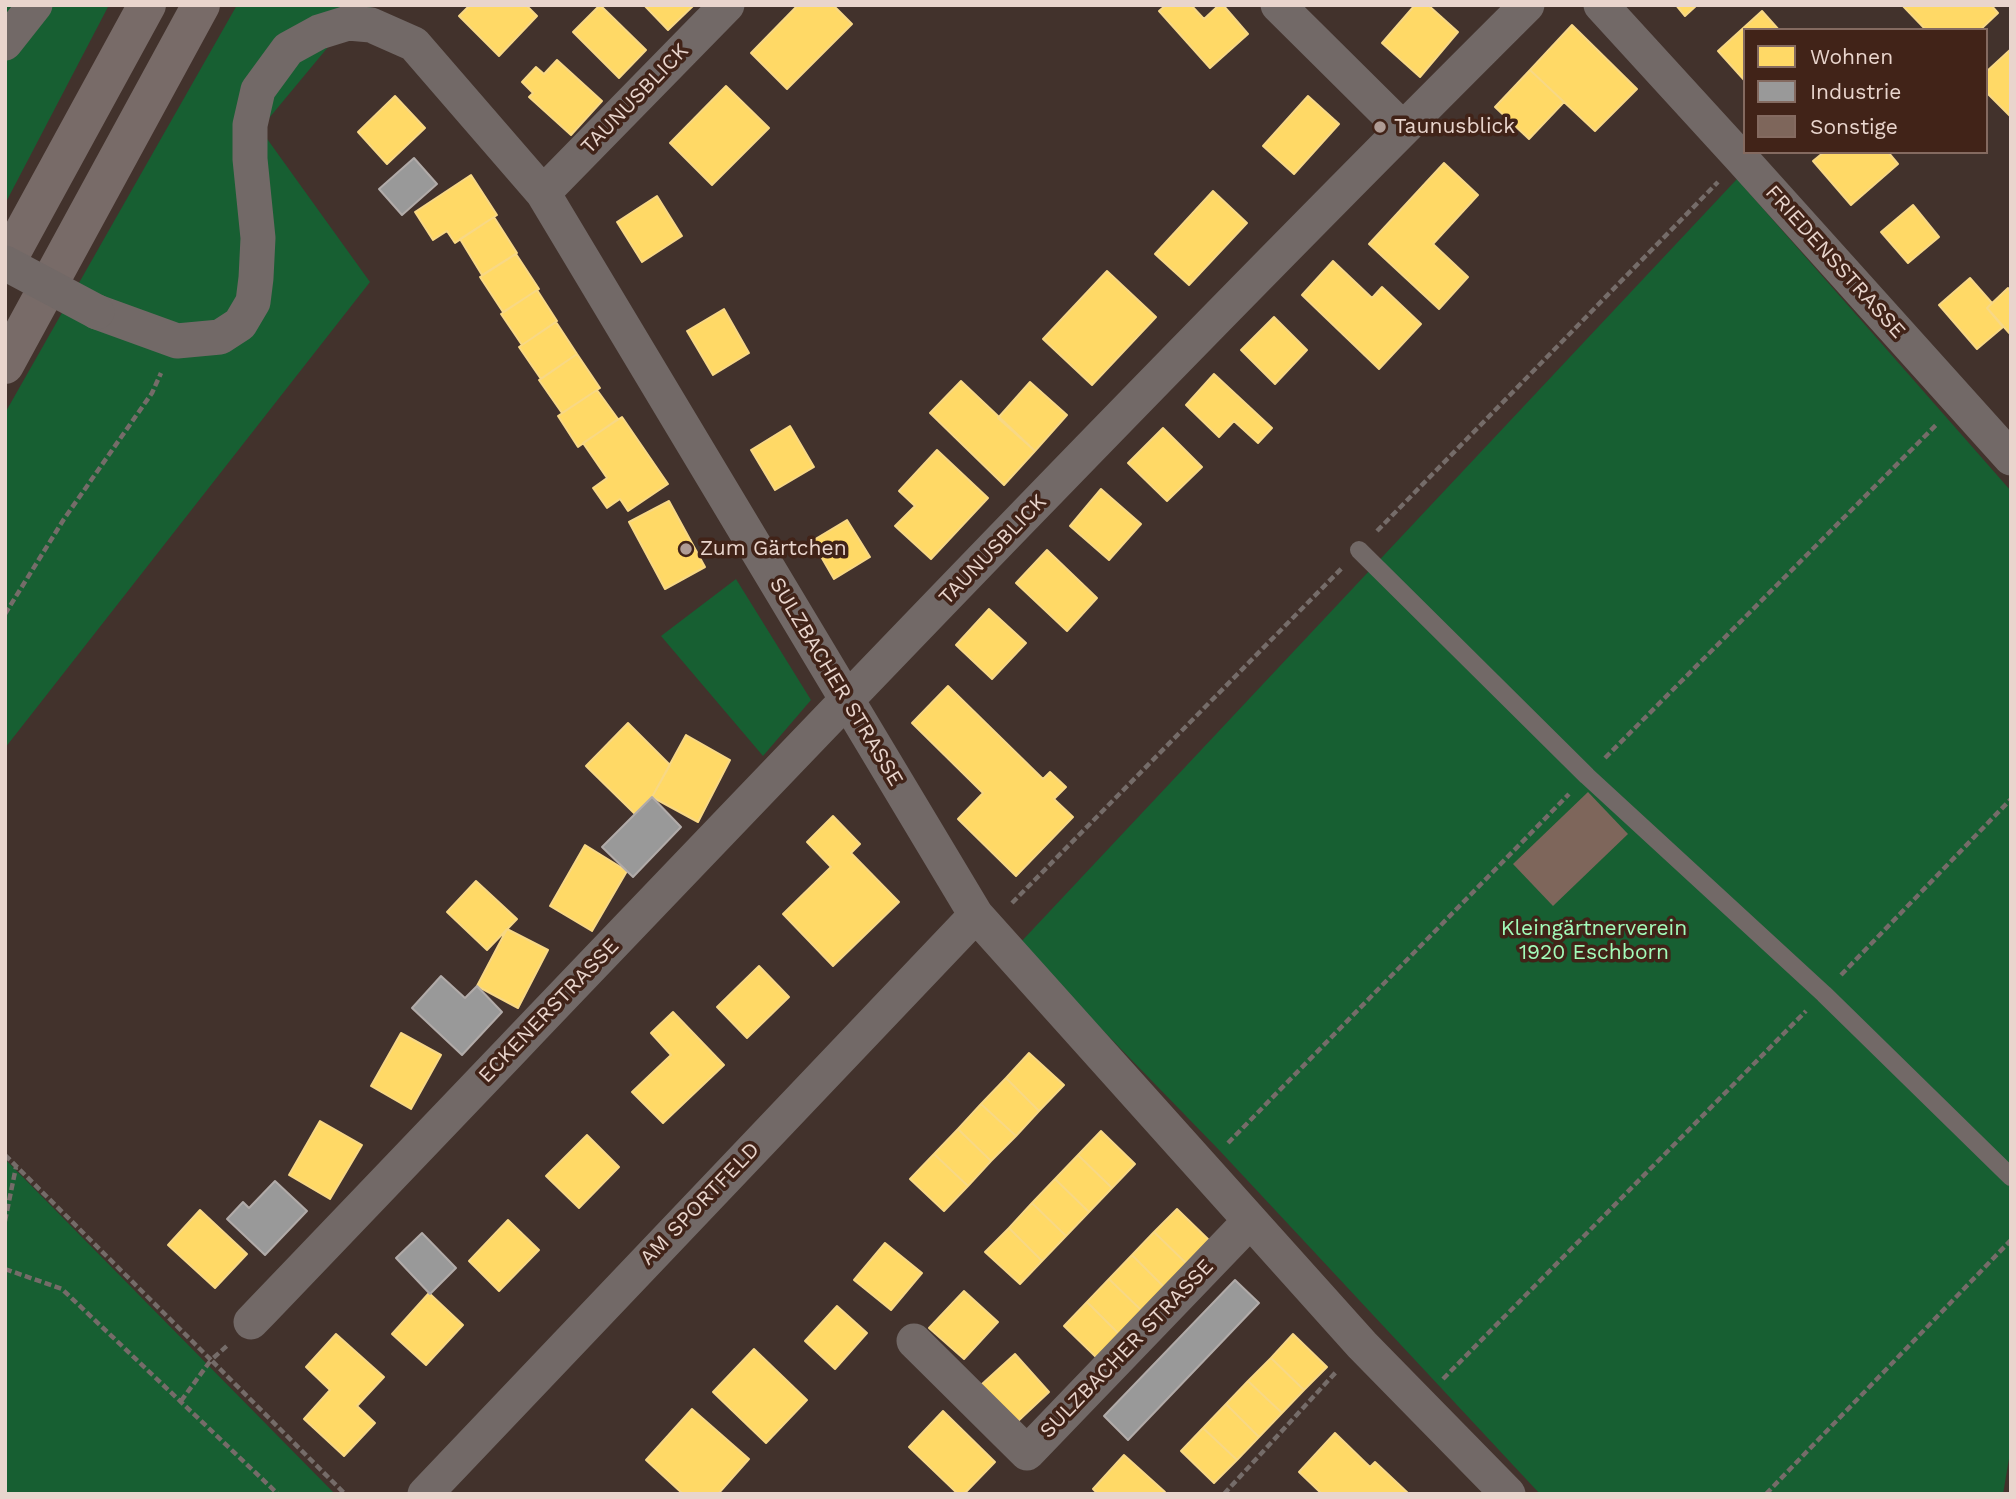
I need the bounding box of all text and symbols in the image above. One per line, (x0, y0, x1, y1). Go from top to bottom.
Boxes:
legend (1743, 28, 1988, 154)
street label: TAUNUSBLICK (576, 39, 694, 159)
text: Wohnen (1810, 44, 1893, 69)
text: Industrie (1810, 79, 1901, 104)
place label: Taunusblick (1394, 114, 1515, 140)
text: Sonstige (1810, 114, 1898, 139)
marker: Taunusblick (1372, 119, 1388, 135)
street label: FRIEDENSSTRASSE (1760, 180, 1910, 344)
street label: TAUNUSBLICK (934, 490, 1052, 610)
place label: Zum Gärtchen (700, 536, 847, 562)
marker: Zum Gärtchen (678, 541, 694, 557)
street label: SULZBACHER STRASSE (764, 573, 908, 791)
park label: Kleingärtnerverein 1920 Eschborn (1501, 916, 1687, 966)
street label: ECKENERSTRASSE (474, 934, 624, 1088)
street label: AM SPORTFELD (635, 1137, 765, 1271)
street label: SULZBACHER STRASSE (1035, 1254, 1219, 1444)

